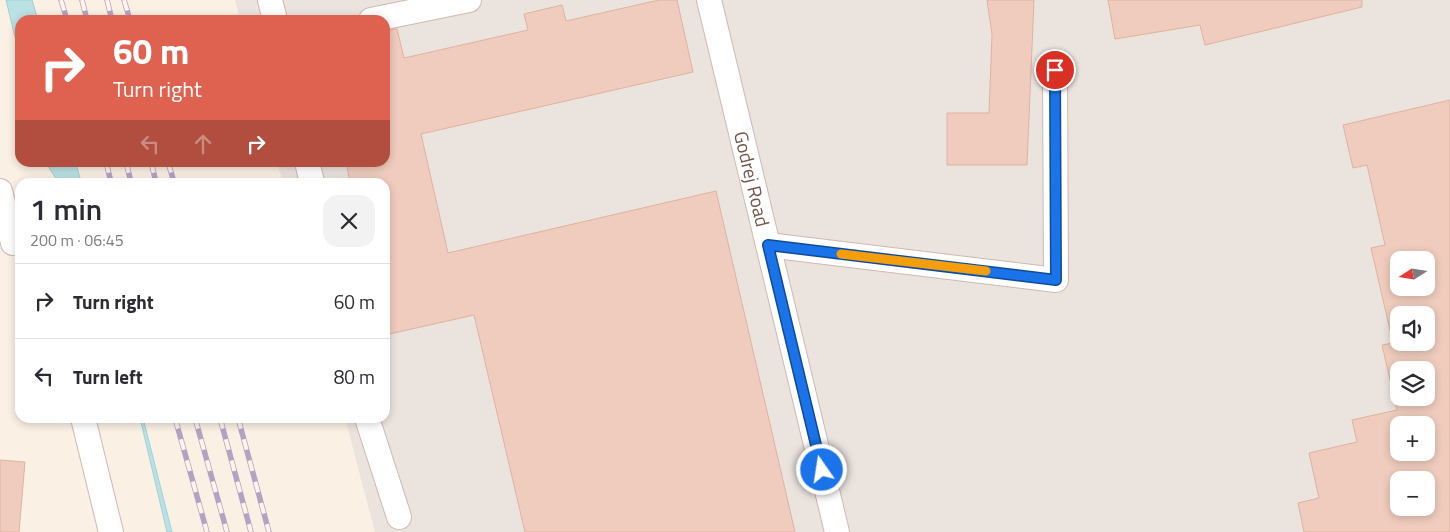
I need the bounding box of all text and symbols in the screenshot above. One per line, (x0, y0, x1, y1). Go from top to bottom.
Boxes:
text: 60 m (113, 24, 189, 78)
icon: right (30, 35, 95, 100)
pin (1034, 49, 1076, 91)
icon: arrive (1041, 56, 1069, 84)
text: Turn right (113, 72, 202, 106)
street label: Godrej Road (727, 128, 778, 230)
icon: left (136, 130, 164, 158)
icon: ahead (189, 130, 217, 158)
icon: right (242, 130, 270, 158)
text: 1 min (30, 186, 102, 232)
button: close (323, 195, 375, 247)
text: 200 m · 06:45 (30, 228, 124, 252)
north arrow (1390, 251, 1435, 296)
map controls (1390, 251, 1435, 516)
icon: right (30, 287, 58, 315)
text: Turn right (73, 287, 154, 316)
text: 60 m (334, 287, 375, 316)
button: sound (1390, 306, 1435, 351)
button: layers (1390, 361, 1435, 406)
icon: left (30, 362, 58, 390)
text: Turn left (73, 362, 143, 391)
text: 80 m (334, 362, 375, 391)
button: + (1390, 416, 1435, 461)
position arrow (795, 443, 847, 495)
button: − (1390, 471, 1435, 516)

